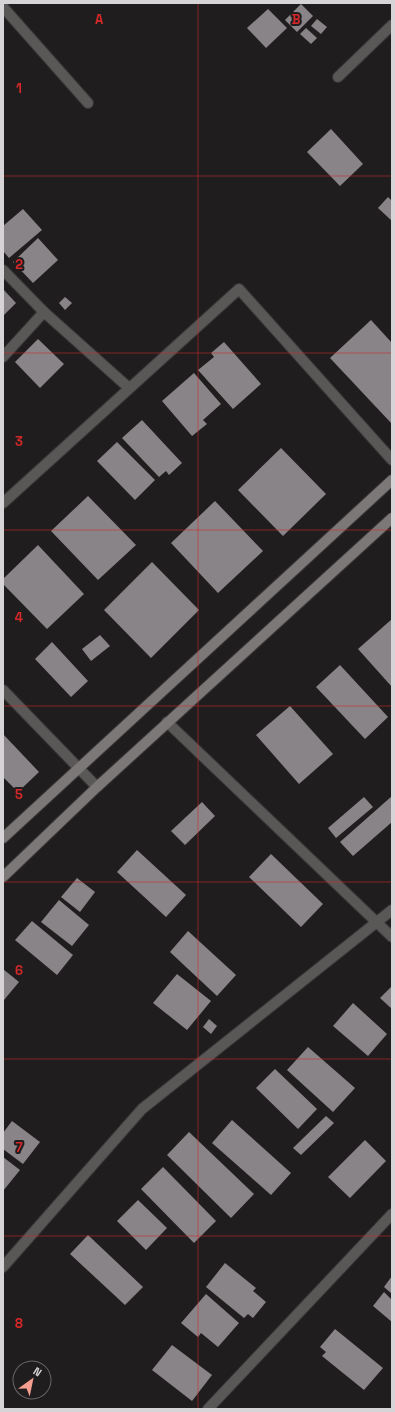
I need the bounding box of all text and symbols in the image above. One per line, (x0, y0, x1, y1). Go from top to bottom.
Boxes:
text: A (95, 11, 104, 28)
text: B (292, 11, 301, 28)
text: 1 (16, 80, 22, 97)
text: 2 (15, 256, 23, 273)
text: 3 (15, 433, 23, 450)
text: 4 (15, 609, 23, 626)
text: 5 (15, 786, 23, 803)
text: 6 (15, 962, 23, 979)
text: 7 (15, 1139, 23, 1156)
text: 8 (15, 1315, 23, 1332)
north arrow (12, 1360, 52, 1400)
text: N (31, 1364, 44, 1379)

